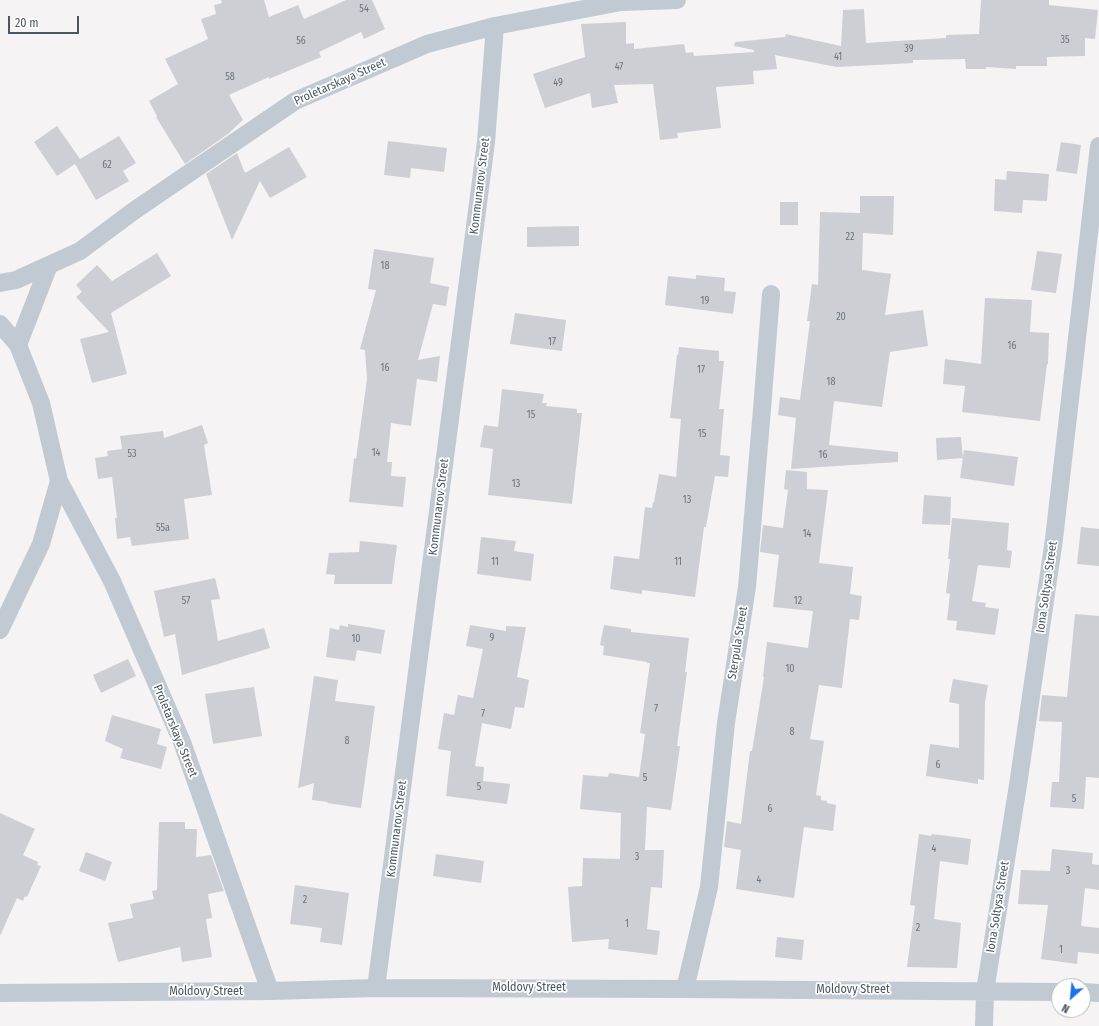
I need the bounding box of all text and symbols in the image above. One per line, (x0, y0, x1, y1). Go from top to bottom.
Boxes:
house number: 54 (359, 3, 369, 15)
scale bar (10, 8, 81, 34)
text: 20 m (15, 16, 39, 30)
house number: 35 (1060, 34, 1070, 46)
house number: 56 (296, 35, 306, 47)
house number: 39 (904, 43, 914, 55)
house number: 41 (834, 51, 842, 63)
street label: Proletarskaya Street (292, 55, 388, 109)
house number: 47 (615, 61, 623, 73)
house number: 58 (225, 71, 235, 83)
house number: 49 (553, 77, 563, 89)
street label: Kommunarov Street (467, 137, 493, 235)
house number: 62 (102, 159, 112, 171)
house number: 22 (846, 231, 854, 243)
house number: 18 (381, 260, 389, 272)
house number: 19 (701, 295, 709, 307)
house number: 20 (836, 311, 846, 323)
house number: 17 (548, 336, 556, 348)
house number: 16 (1008, 340, 1016, 352)
house number: 16 (381, 362, 389, 374)
house number: 17 (697, 364, 705, 376)
house number: 18 (827, 376, 835, 388)
house number: 15 (527, 409, 535, 421)
house number: 15 (698, 428, 706, 440)
house number: 14 (372, 447, 380, 459)
house number: 53 (127, 448, 137, 460)
house number: 16 (819, 449, 827, 461)
street label: Kommunarov Street (426, 458, 452, 556)
house number: 13 (512, 478, 520, 490)
house number: 13 (683, 494, 691, 506)
house number: 55а (156, 522, 170, 534)
house number: 14 (803, 528, 811, 540)
street label: Iona Soltysa Street (1033, 540, 1061, 634)
house number: 11 (491, 556, 499, 568)
house number: 11 (674, 556, 682, 568)
house number: 57 (182, 595, 190, 607)
house number: 12 (794, 595, 802, 607)
street label: Sterpula Street (725, 605, 751, 681)
house number: 9 (490, 632, 494, 644)
house number: 10 (351, 633, 361, 645)
house number: 10 (785, 663, 795, 675)
street label: Proletarskaya Street (150, 683, 200, 779)
house number: 7 (654, 703, 658, 715)
house number: 7 (481, 708, 485, 720)
house number: 8 (790, 726, 794, 738)
house number: 8 (345, 735, 349, 747)
house number: 6 (936, 759, 940, 771)
house number: 5 (643, 772, 647, 784)
street label: Kommunarov Street (384, 780, 410, 878)
house number: 5 (477, 781, 481, 793)
house number: 5 (1072, 793, 1076, 805)
house number: 6 (768, 803, 772, 815)
house number: 4 (932, 843, 936, 855)
house number: 3 (635, 851, 639, 863)
street label: Iona Soltysa Street (984, 860, 1012, 954)
house number: 3 (1066, 865, 1070, 877)
house number: 4 (757, 874, 761, 886)
house number: 2 (303, 894, 307, 906)
house number: 1 (625, 918, 629, 930)
house number: 2 (916, 922, 920, 934)
house number: 1 (1059, 944, 1063, 956)
north arrow (1051, 978, 1091, 1018)
street label: Moldovy Street (492, 981, 566, 995)
street label: Moldovy Street (816, 983, 890, 997)
street label: Moldovy Street (169, 985, 243, 999)
text: N (1060, 1001, 1072, 1016)

